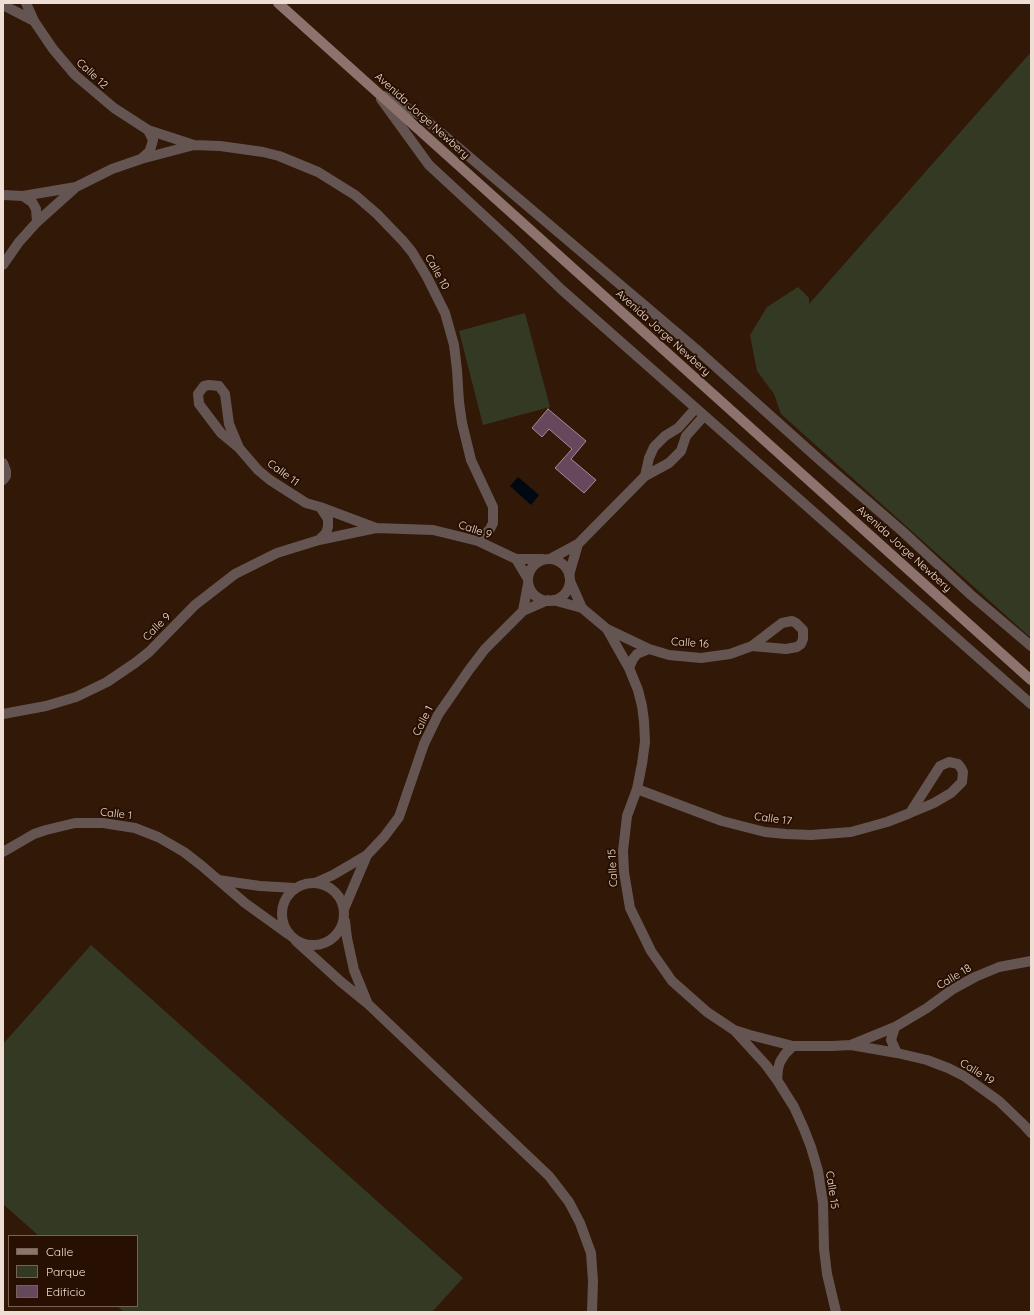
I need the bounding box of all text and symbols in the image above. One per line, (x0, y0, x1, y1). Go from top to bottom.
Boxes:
street label: Calle 12 (74, 56, 110, 92)
street label: Avenida Jorge Newbery (372, 70, 472, 162)
street label: Calle 10 (422, 252, 452, 292)
street label: Avenida Jorge Newbery (613, 287, 713, 379)
street label: Calle 11 (264, 457, 302, 489)
street label: Avenida Jorge Newbery (854, 503, 954, 595)
street label: Calle 9 (457, 518, 493, 542)
street label: Calle 9 (140, 610, 174, 644)
street label: Calle 16 (671, 635, 709, 651)
street label: Calle 1 (410, 704, 436, 738)
street label: Calle 1 (99, 805, 133, 823)
street label: Calle 17 (753, 810, 793, 828)
street label: Calle 15 (605, 849, 621, 887)
street label: Calle 18 (934, 962, 974, 992)
street label: Calle 19 (957, 1056, 997, 1088)
street label: Calle 15 (823, 1170, 841, 1210)
legend (8, 1235, 138, 1307)
text: Calle (46, 1244, 73, 1259)
text: Parque (46, 1264, 86, 1279)
text: Edificio (46, 1284, 86, 1299)

